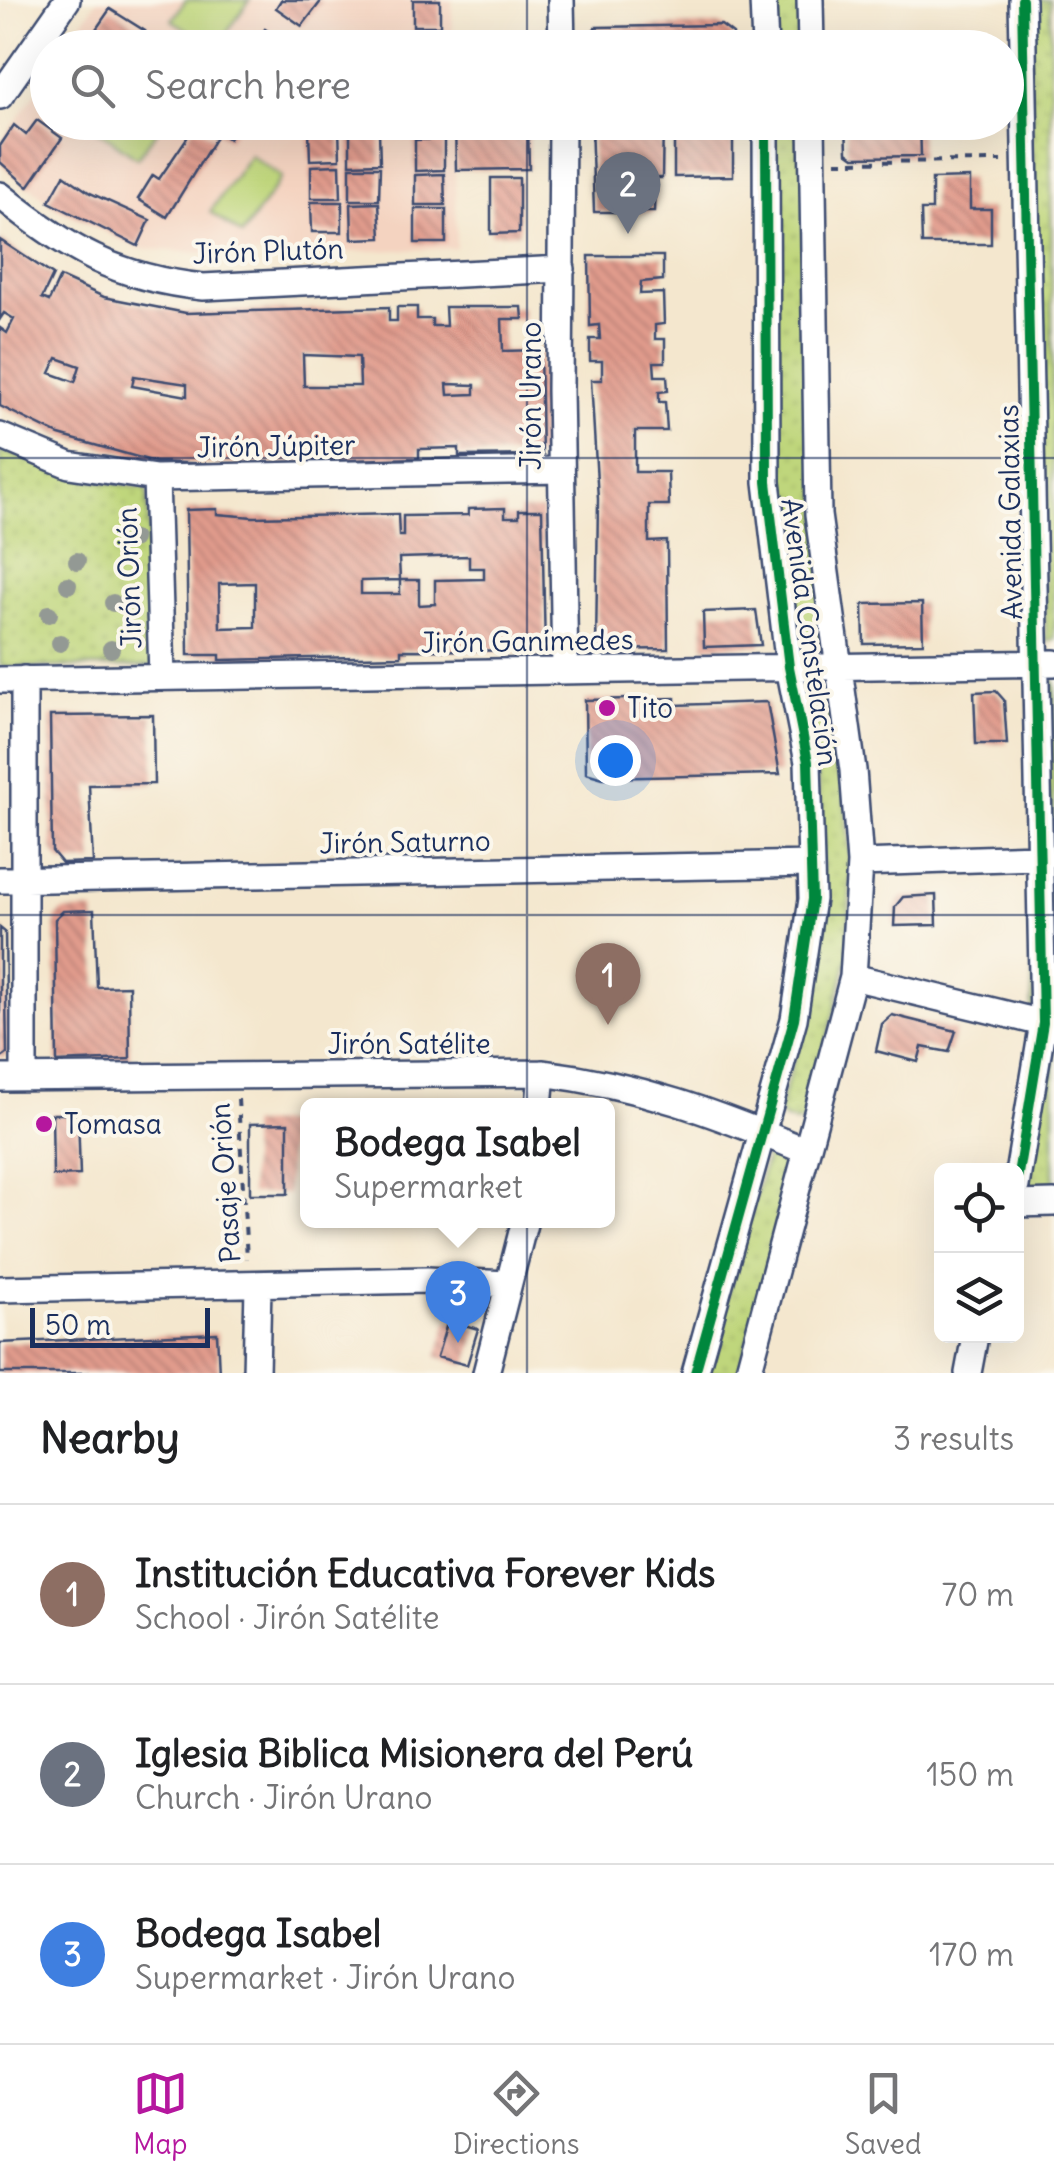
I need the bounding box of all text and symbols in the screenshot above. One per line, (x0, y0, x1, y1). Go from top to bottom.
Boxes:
search box (30, 30, 1024, 140)
icon: search (65, 58, 120, 113)
text: Search here (145, 62, 351, 109)
pin: 2 (596, 152, 660, 234)
street label: Jirón Plutón (192, 230, 344, 272)
street label: Jirón Urano (513, 322, 549, 470)
street label: Avenida Galaxias (990, 404, 1030, 620)
street label: Jirón Júpiter (196, 427, 356, 465)
street label: Avenida Constelación (773, 496, 847, 768)
street label: Jirón Orión (109, 506, 149, 650)
street label: Jirón Ganímedes (420, 621, 634, 661)
place label: Tito (627, 690, 673, 726)
marker: Tito (596, 697, 618, 719)
your location (590, 735, 641, 786)
street label: Jirón Saturno (319, 823, 491, 861)
pin: 1 (576, 942, 640, 1025)
street label: Jirón Satélite (327, 1026, 491, 1062)
popup (300, 1098, 615, 1228)
street label: Pasaje Orión (201, 1102, 249, 1264)
place label: Tomasa (64, 1106, 162, 1142)
marker: Tomasa (33, 1113, 55, 1135)
text: Bodega Isabel (334, 1119, 581, 1166)
map controls (934, 1163, 1024, 1343)
button: locate (934, 1163, 1024, 1253)
text: Supermarket (334, 1166, 523, 1207)
button: layers (934, 1253, 1024, 1343)
pin: 3 (426, 1260, 490, 1343)
scale bar (30, 1303, 210, 1348)
text: 50 m (45, 1307, 111, 1343)
text: Nearby (40, 1412, 179, 1464)
text: 3 results (893, 1418, 1014, 1459)
text: Institución Educativa Forever Kids (135, 1550, 715, 1597)
text: 1 (66, 1574, 79, 1615)
text: 70 m (942, 1574, 1014, 1615)
text: School · Jirón Satélite (135, 1597, 439, 1638)
text: Iglesia Biblica Misionera del Perú (135, 1730, 693, 1777)
text: 2 (64, 1754, 81, 1795)
text: 150 m (926, 1754, 1014, 1795)
text: Church · Jirón Urano (135, 1777, 433, 1818)
text: Bodega Isabel (135, 1910, 381, 1957)
text: 3 (63, 1934, 82, 1975)
text: 170 m (929, 1934, 1014, 1975)
text: Supermarket · Jirón Urano (135, 1957, 516, 1998)
tab: Map (133, 2066, 188, 2162)
tab: Directions (453, 2066, 579, 2162)
tab: Saved (845, 2066, 921, 2162)

